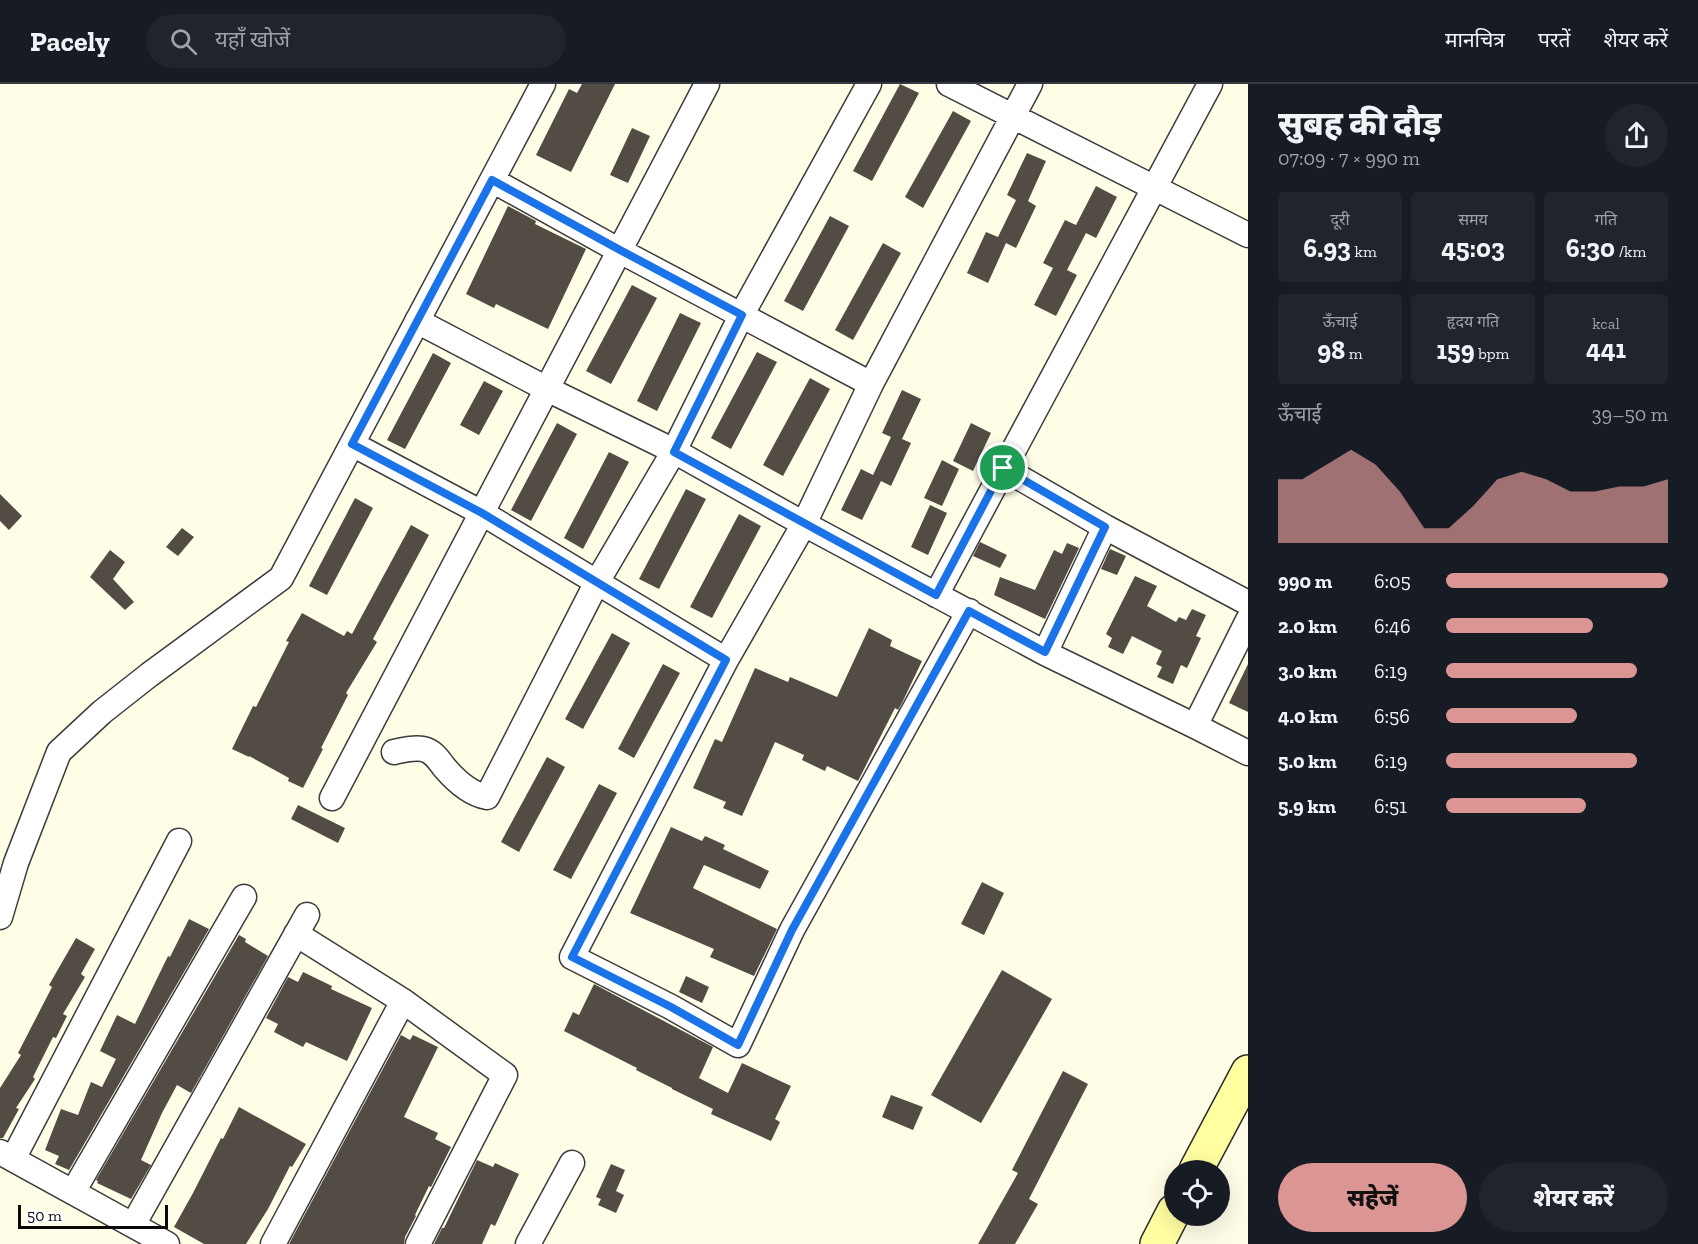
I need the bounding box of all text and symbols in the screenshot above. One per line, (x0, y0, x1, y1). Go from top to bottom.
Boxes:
search box (146, 14, 566, 68)
text: Pacely (30, 25, 110, 58)
icon: search (167, 25, 200, 58)
text: यहाँ खोजें (215, 26, 290, 53)
text: मानचित्र (1445, 27, 1505, 52)
text: परतें (1538, 27, 1570, 52)
text: शेयर करें (1603, 27, 1668, 52)
text: सुबह की दौड़ (1278, 104, 1441, 143)
button: share (1605, 104, 1668, 167)
text: 07:09 · 7 × 990 m (1278, 146, 1420, 170)
text: दूरी (1330, 210, 1350, 229)
text: समय (1458, 210, 1488, 229)
text: गति (1595, 210, 1617, 229)
text: 6.93 (1303, 232, 1351, 264)
text: 45:03 (1441, 232, 1505, 264)
text: 6:30 (1566, 232, 1615, 264)
text: km (1351, 242, 1377, 261)
text: /km (1615, 242, 1646, 261)
text: ऊँचाई (1323, 312, 1357, 331)
text: हृदय गति (1447, 312, 1499, 331)
text: kcal (1592, 314, 1620, 333)
text: 441 (1586, 333, 1626, 365)
text: 98 (1317, 334, 1345, 366)
text: 159 (1437, 334, 1475, 366)
text: m (1345, 344, 1363, 363)
text: bpm (1475, 344, 1509, 363)
text: ऊँचाई (1278, 402, 1321, 426)
text: 39–50 m (1592, 402, 1668, 426)
pin (977, 442, 1028, 493)
icon: arrive (986, 451, 1019, 484)
text: 990 m (1278, 569, 1332, 593)
text: 6:05 (1374, 569, 1411, 593)
text: 2.0 km (1278, 614, 1337, 638)
text: 6:46 (1374, 614, 1411, 638)
text: 3.0 km (1278, 659, 1337, 683)
text: 6:19 (1374, 659, 1407, 683)
text: 4.0 km (1278, 704, 1338, 728)
text: 6:56 (1374, 704, 1410, 728)
text: 5.0 km (1278, 749, 1337, 773)
text: 6:19 (1374, 749, 1407, 773)
text: 5.9 km (1278, 794, 1336, 818)
text: 6:51 (1374, 794, 1407, 818)
map controls (1164, 1160, 1230, 1226)
button: locate (1164, 1160, 1230, 1226)
button: सहेजें (1278, 1163, 1467, 1232)
button: शेयर करें (1479, 1163, 1668, 1232)
scale bar (18, 1202, 168, 1230)
text: 50 m (27, 1206, 62, 1225)

